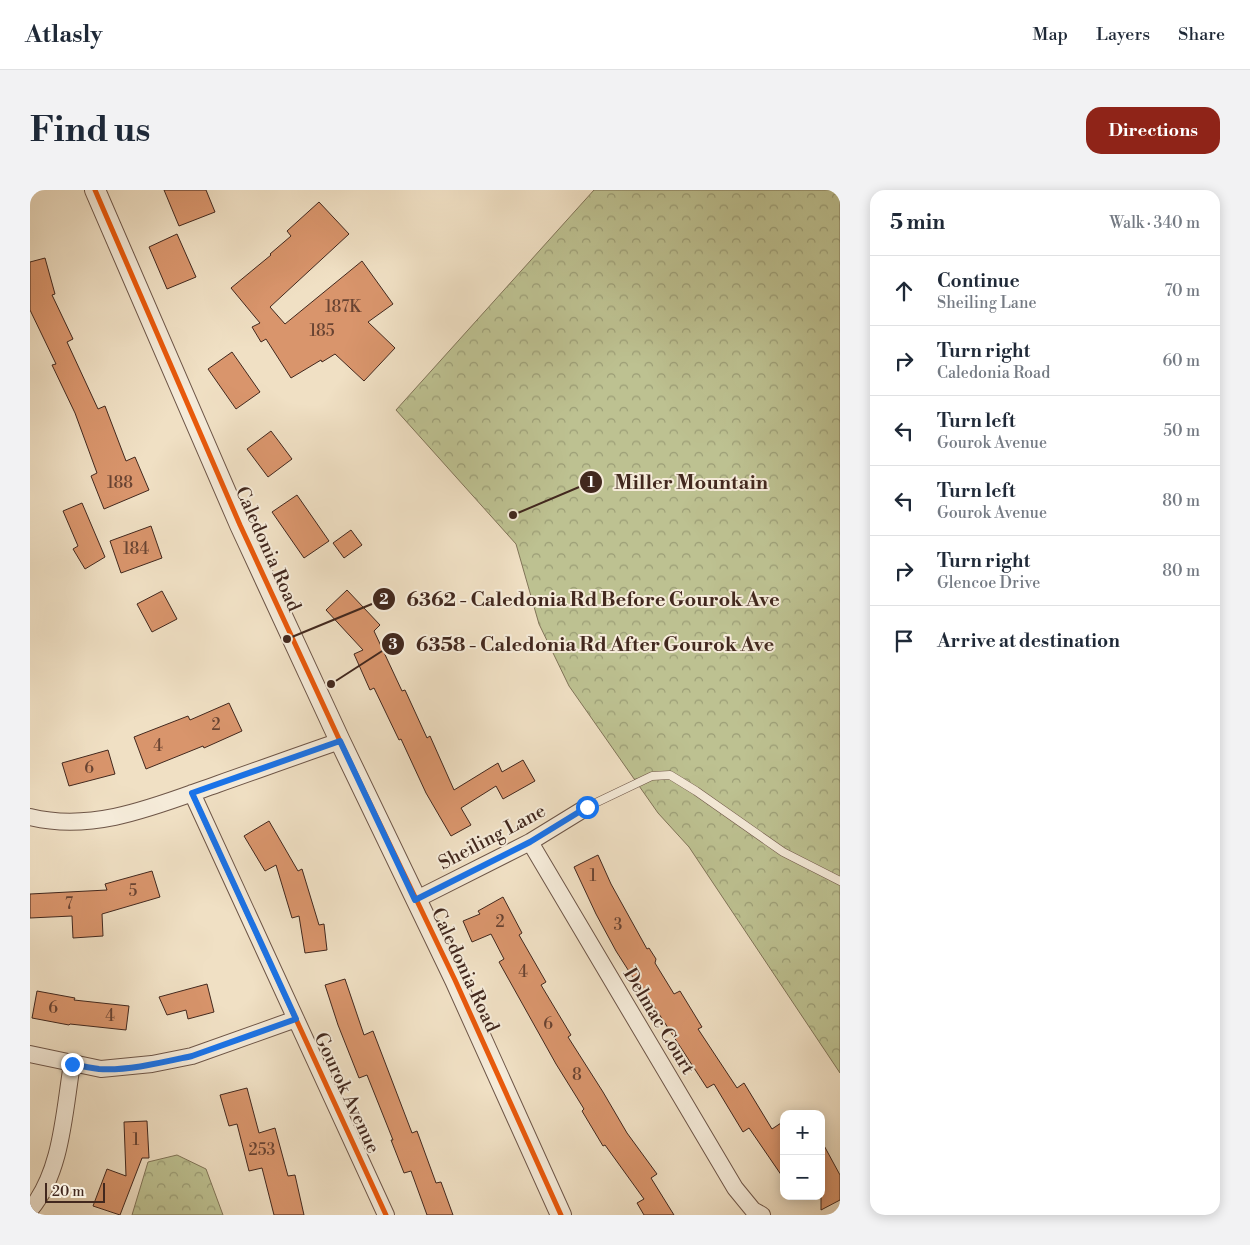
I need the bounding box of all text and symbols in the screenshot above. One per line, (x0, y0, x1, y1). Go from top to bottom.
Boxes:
text: Atlasly (25, 20, 102, 50)
text: Map (1033, 23, 1068, 46)
text: Layers (1096, 23, 1150, 46)
text: Share (1178, 23, 1225, 46)
button: Directions (1086, 107, 1220, 154)
text: Find us (30, 109, 150, 152)
text: 5 min (890, 210, 945, 236)
text: Walk · 340 m (1110, 213, 1200, 233)
text: Continue (937, 269, 1020, 293)
icon: ahead (890, 277, 918, 305)
text: 70 m (1164, 281, 1200, 301)
text: Sheiling Lane (937, 293, 1037, 313)
house number: 187K (325, 297, 362, 317)
house number: 185 (309, 321, 335, 341)
text: Turn right (937, 339, 1030, 363)
icon: right (890, 347, 918, 375)
text: 60 m (1162, 351, 1200, 371)
text: Caledonia Road (937, 363, 1050, 383)
text: Turn left (937, 409, 1016, 433)
icon: left (890, 417, 918, 445)
text: 50 m (1163, 421, 1200, 441)
text: Gourok Avenue (937, 433, 1047, 453)
callout: Miller Mountain (579, 464, 778, 499)
text: Miller Mountain (614, 471, 769, 496)
house number: 188 (107, 473, 133, 493)
text: 1 (587, 473, 595, 492)
text: Turn left (937, 479, 1016, 503)
street label: Caledonia Road (230, 483, 306, 616)
icon: left (890, 487, 918, 515)
text: 80 m (1162, 491, 1200, 511)
text: Gourok Avenue (937, 503, 1047, 523)
house number: 184 (123, 539, 150, 559)
text: Turn right (937, 549, 1030, 573)
icon: right (890, 557, 918, 585)
text: 80 m (1162, 561, 1200, 581)
text: Glencoe Drive (937, 573, 1040, 593)
callout: 6362 - Caledonia Rd Before Gourok Ave (371, 581, 790, 616)
text: 6362 - Caledonia Rd Before Gourok Ave (406, 588, 780, 613)
text: 2 (379, 590, 389, 609)
callout: 6358 - Caledonia Rd After Gourok Ave (381, 626, 784, 661)
icon: arrive (890, 627, 918, 655)
text: Arrive at destination (937, 629, 1120, 653)
text: 6358 - Caledonia Rd After Gourok Ave (416, 633, 774, 658)
text: 3 (388, 635, 398, 654)
house number: 2 (211, 715, 221, 735)
house number: 4 (153, 736, 163, 756)
house number: 6 (84, 758, 94, 778)
route start (576, 796, 599, 819)
street label: Sheiling Lane (434, 799, 550, 875)
house number: 1 (590, 866, 597, 886)
house number: 5 (129, 881, 138, 901)
house number: 7 (65, 894, 73, 914)
street label: Caledonia Road (426, 904, 504, 1036)
house number: 2 (495, 912, 505, 932)
house number: 3 (614, 915, 623, 935)
house number: 4 (518, 962, 528, 982)
street label: Delmac Court (618, 963, 700, 1079)
house number: 6 (48, 998, 58, 1018)
house number: 4 (105, 1006, 115, 1026)
house number: 6 (543, 1014, 553, 1034)
street label: Gourok Avenue (309, 1029, 385, 1157)
route end (61, 1053, 84, 1076)
house number: 8 (572, 1065, 582, 1085)
map controls (780, 1110, 825, 1200)
button: + (780, 1110, 825, 1155)
house number: 1 (133, 1130, 140, 1150)
house number: 253 (249, 1140, 276, 1160)
button: − (780, 1155, 825, 1200)
scale bar (45, 1180, 105, 1203)
text: 20 m (52, 1183, 84, 1201)

